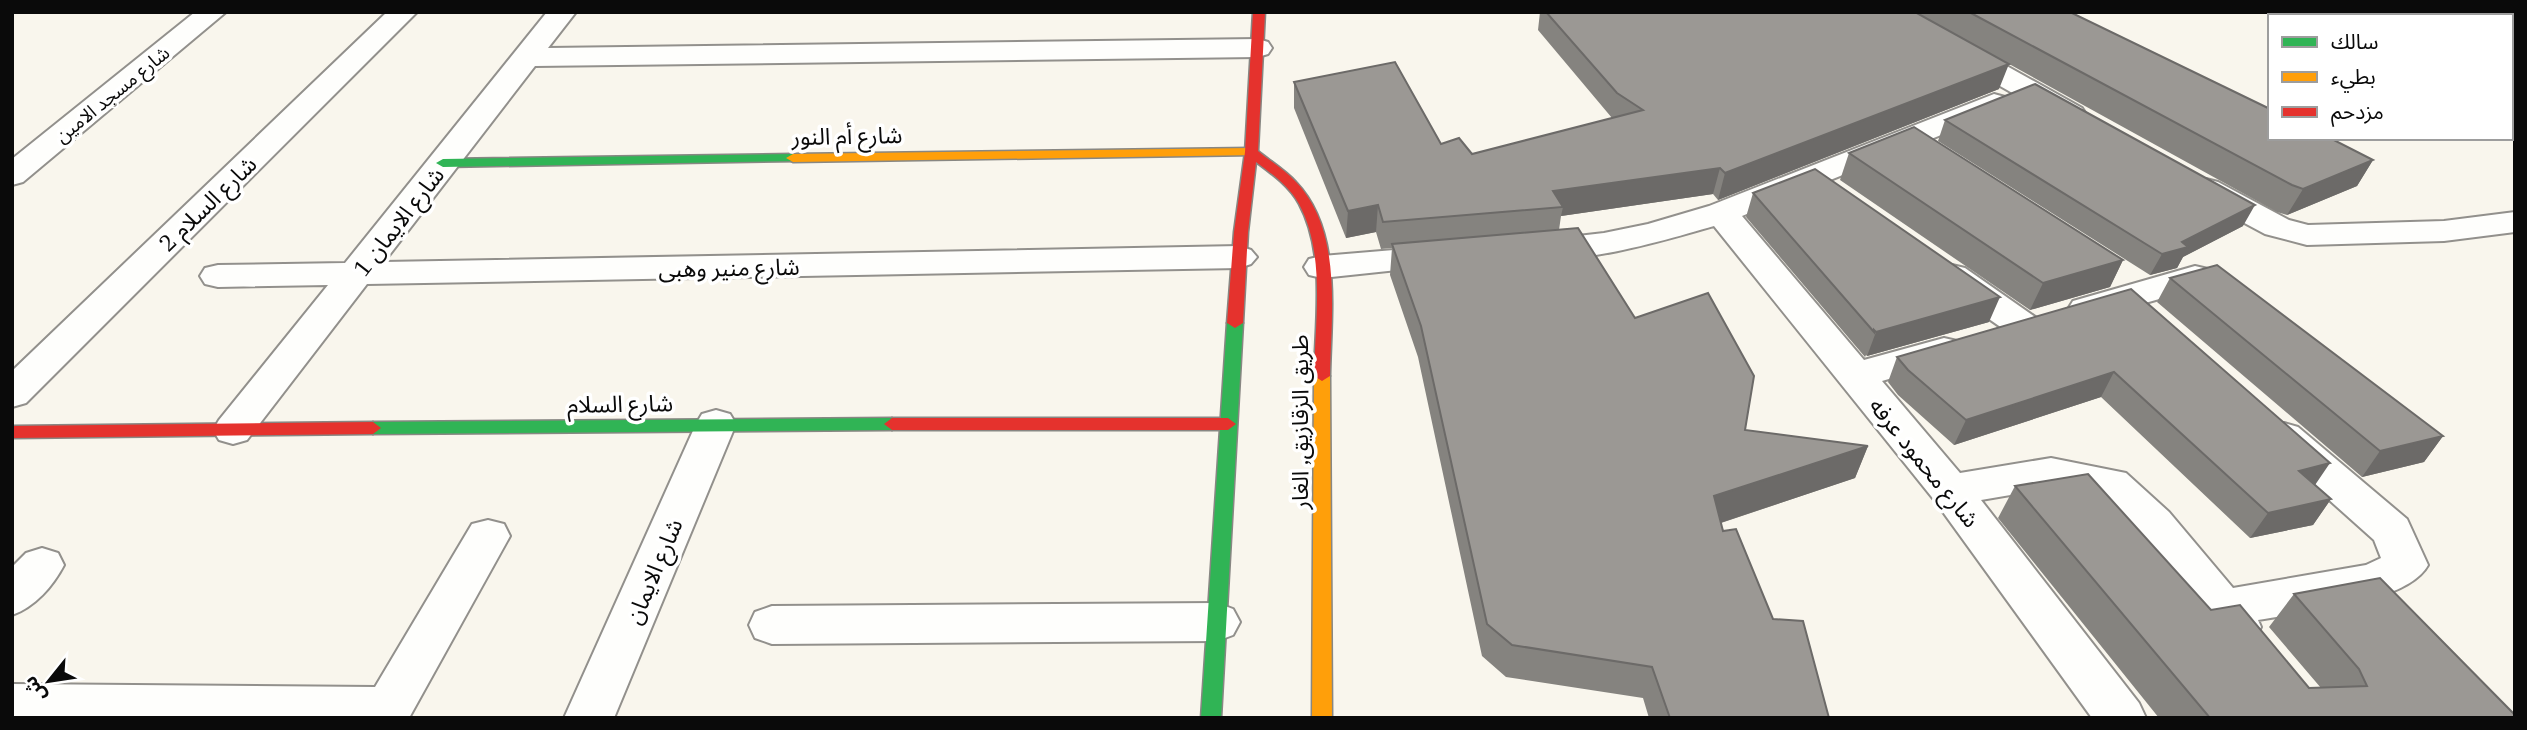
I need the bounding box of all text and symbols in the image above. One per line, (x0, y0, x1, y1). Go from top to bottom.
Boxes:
legend (2268, 14, 2513, 140)
text: سالك (2331, 27, 2378, 55)
street label: شارع مسجد الامين (50, 40, 175, 149)
text: بطيء (2331, 62, 2376, 93)
text: مزدحم (2331, 97, 2384, 127)
street label: شارع أم النور (790, 119, 903, 155)
street label: شارع السلام 2 (152, 149, 265, 260)
street label: شارع الايمان 1 (346, 160, 452, 284)
street label: شارع منير وهبى (658, 251, 800, 286)
street label: طريق الزقازيق, الغار (1284, 335, 1314, 510)
street label: شارع السلام (567, 387, 673, 423)
street label: شارع محمود عرفه (1861, 391, 1987, 535)
street label: شارع الايمان (617, 514, 691, 629)
north arrow (14, 646, 84, 716)
text: ش (17, 672, 51, 707)

